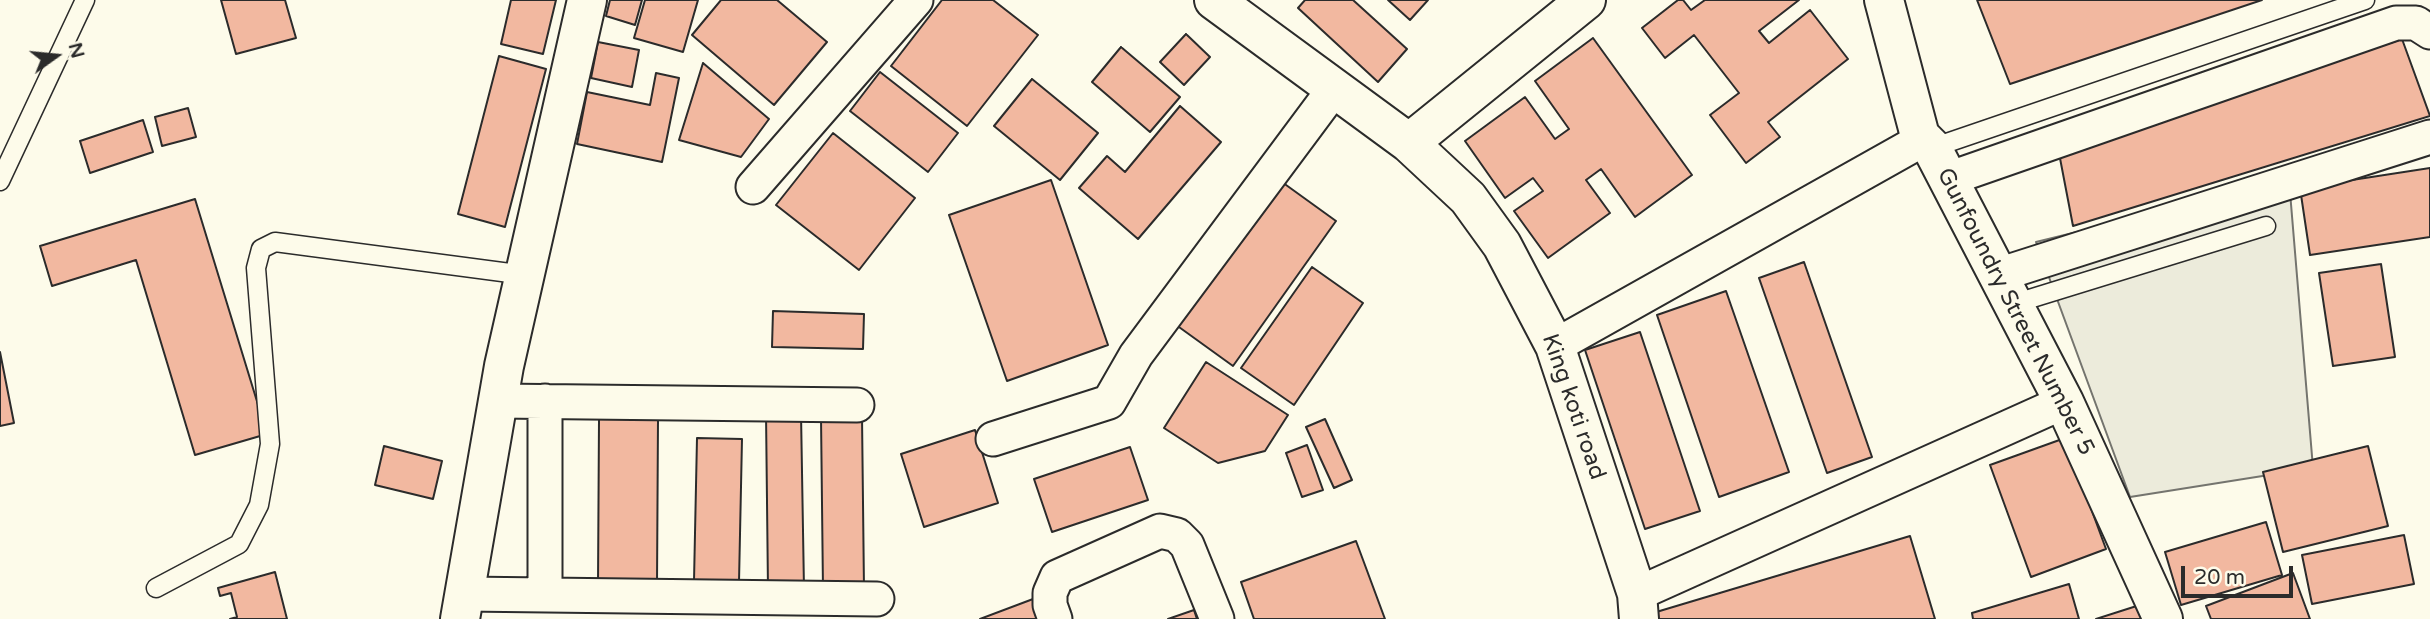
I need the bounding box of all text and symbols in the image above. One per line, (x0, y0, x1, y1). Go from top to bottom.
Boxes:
north arrow (21, 21, 91, 91)
text: N (64, 40, 89, 61)
street label: Gunfoundry Street Number 5 (1930, 164, 2100, 460)
street label: King koti road (1535, 331, 1611, 483)
scale bar (2185, 552, 2297, 596)
text: 20 m (2194, 565, 2245, 590)

